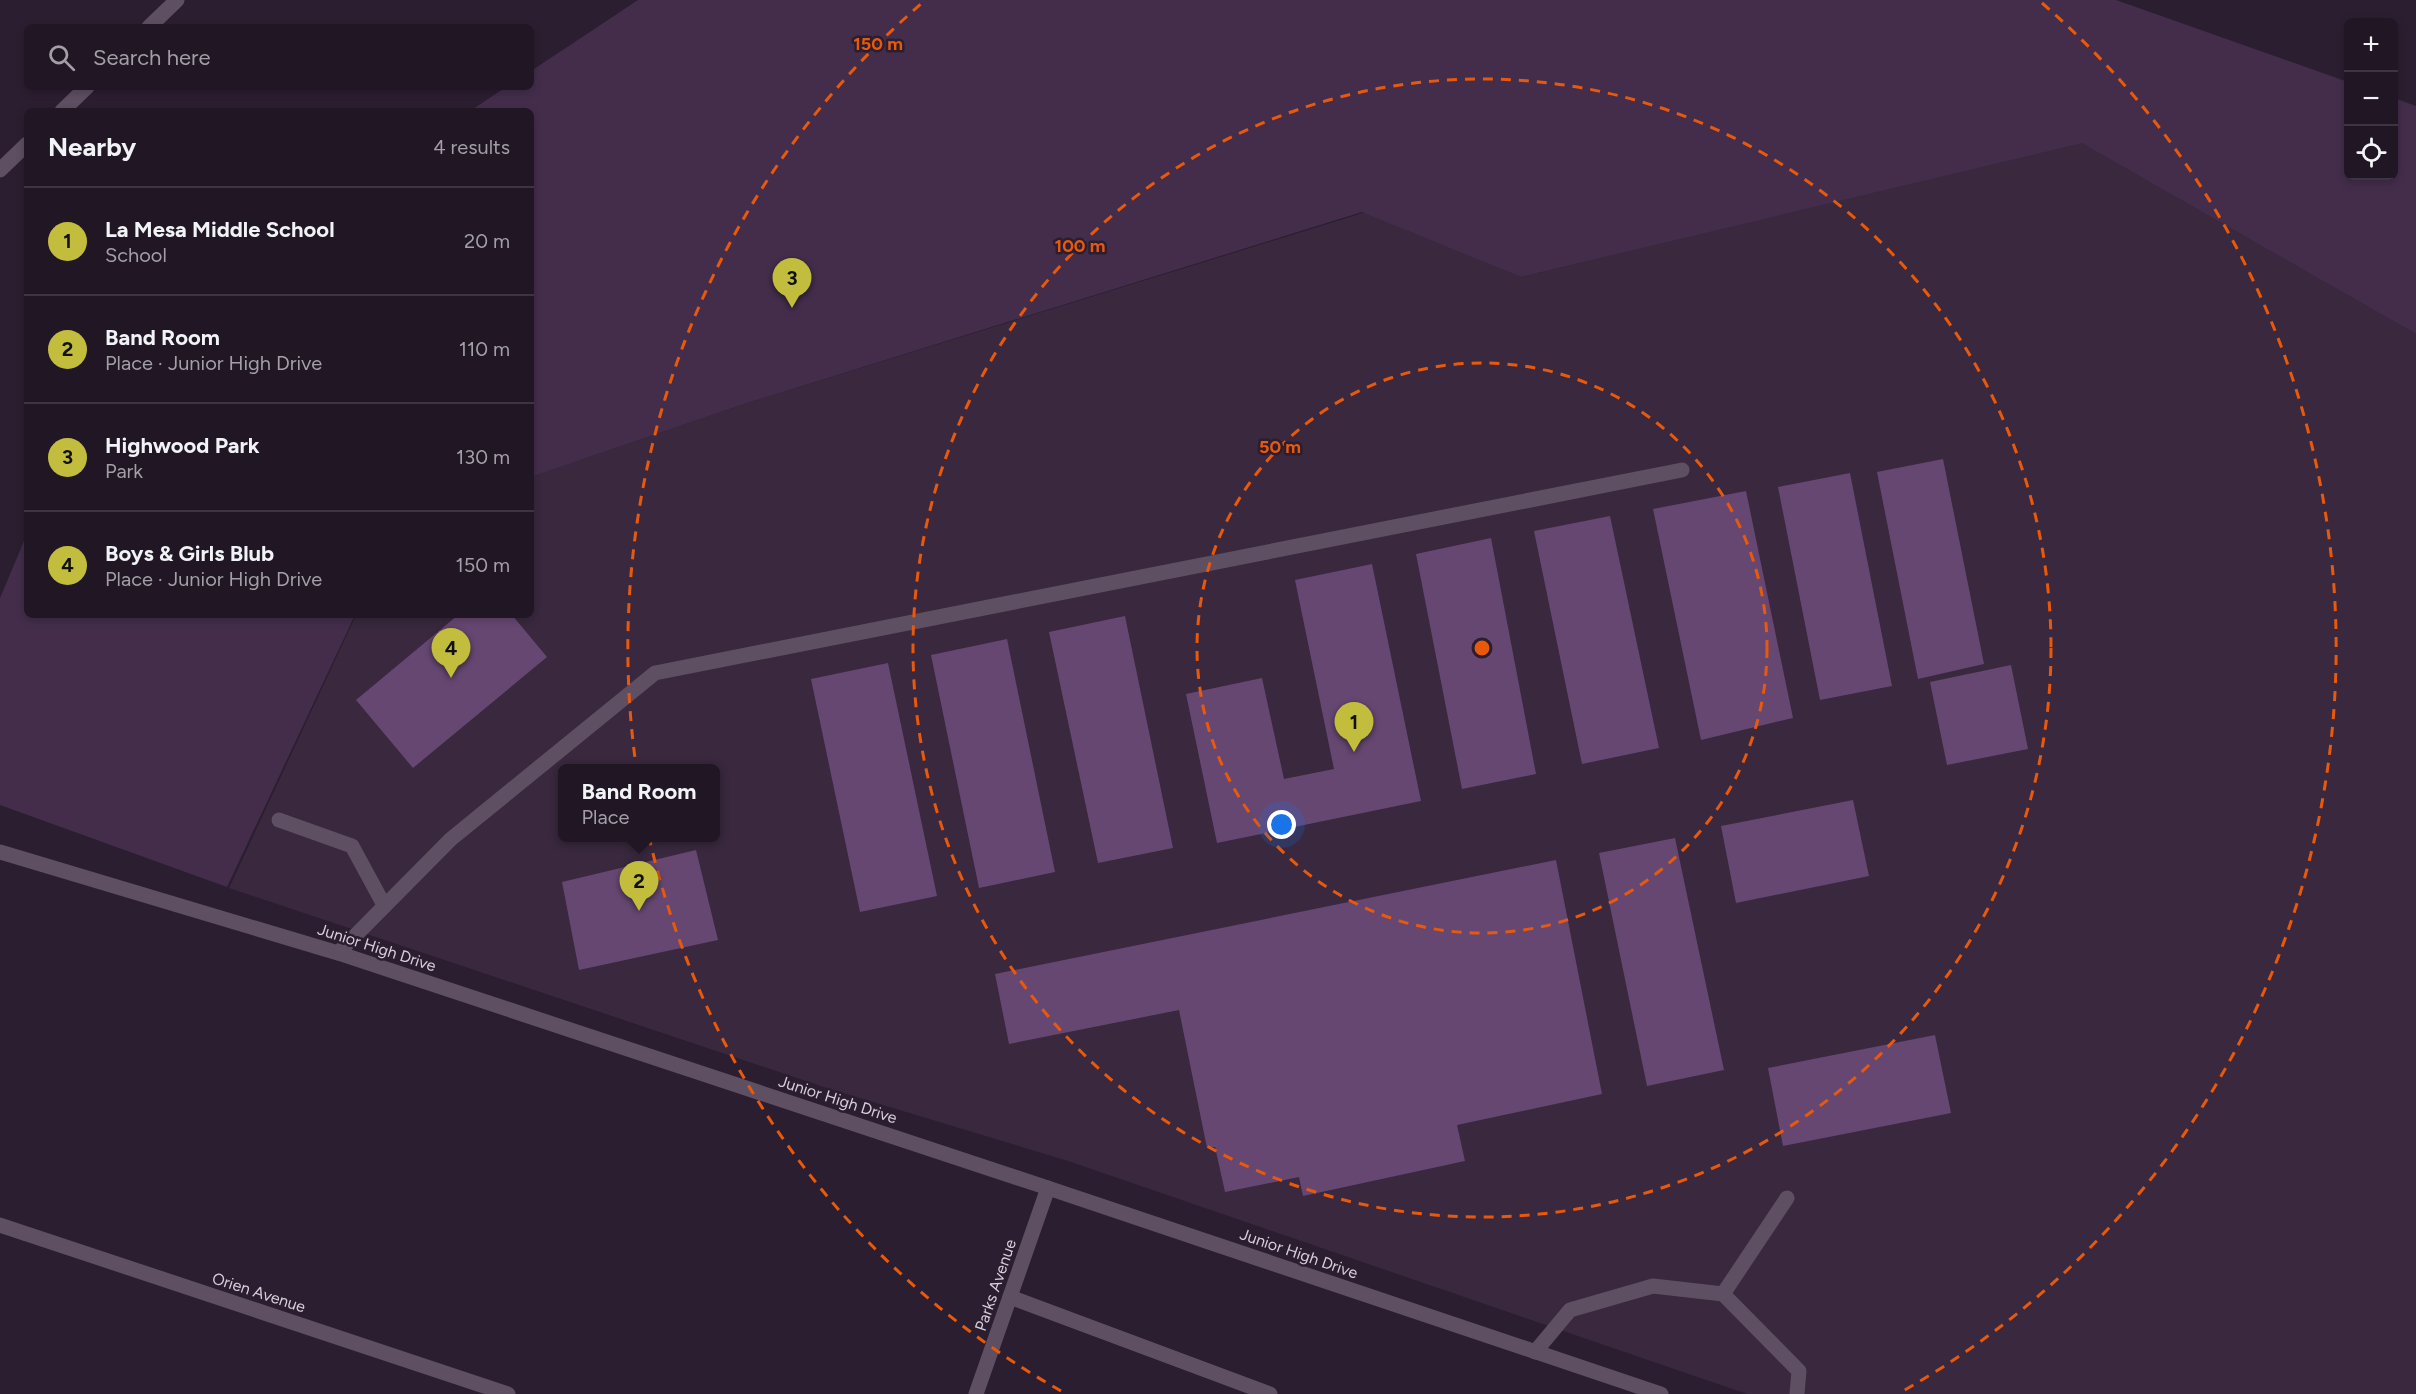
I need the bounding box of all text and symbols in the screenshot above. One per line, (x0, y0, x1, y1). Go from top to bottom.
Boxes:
map controls (2344, 18, 2398, 180)
button: + (2344, 18, 2398, 72)
search box (24, 24, 534, 90)
text: 150 m (853, 33, 903, 55)
icon: search (45, 41, 78, 74)
text: Search here (93, 44, 211, 71)
button: − (2344, 72, 2398, 126)
button: locate (2344, 126, 2398, 180)
text: Nearby (48, 131, 136, 163)
text: 4 results (433, 135, 510, 159)
text: La Mesa Middle School (105, 216, 335, 243)
text: 1 (63, 229, 72, 253)
text: 20 m (464, 229, 510, 253)
text: 100 m (1055, 235, 1105, 257)
text: School (105, 243, 167, 267)
pin: 3 (772, 258, 812, 308)
text: Band Room (105, 324, 220, 351)
text: 2 (62, 337, 73, 361)
text: 110 m (459, 337, 510, 361)
text: Place · Junior High Drive (105, 351, 322, 375)
text: Highwood Park (105, 432, 260, 459)
text: 50 m (1259, 436, 1301, 458)
text: 3 (62, 445, 73, 469)
text: 130 m (456, 445, 510, 469)
text: Park (105, 459, 143, 483)
text: Boys & Girls Blub (105, 540, 274, 567)
text: 4 (61, 553, 74, 577)
text: 150 m (455, 553, 510, 577)
text: Place · Junior High Drive (105, 567, 322, 591)
pin: 4 (432, 628, 470, 678)
centre of rings (1472, 638, 1492, 658)
pin: 1 (1334, 702, 1374, 752)
popup (558, 764, 720, 842)
text: Band Room (582, 778, 696, 805)
text: Place (582, 805, 629, 829)
your location (1267, 810, 1296, 839)
pin: 2 (620, 862, 658, 911)
street label: Junior High Drive (315, 919, 439, 976)
street label: Junior High Drive (776, 1071, 900, 1128)
street label: Junior High Drive (1237, 1224, 1361, 1283)
street label: Parks Avenue (971, 1236, 1020, 1334)
street label: Orien Avenue (210, 1268, 308, 1317)

